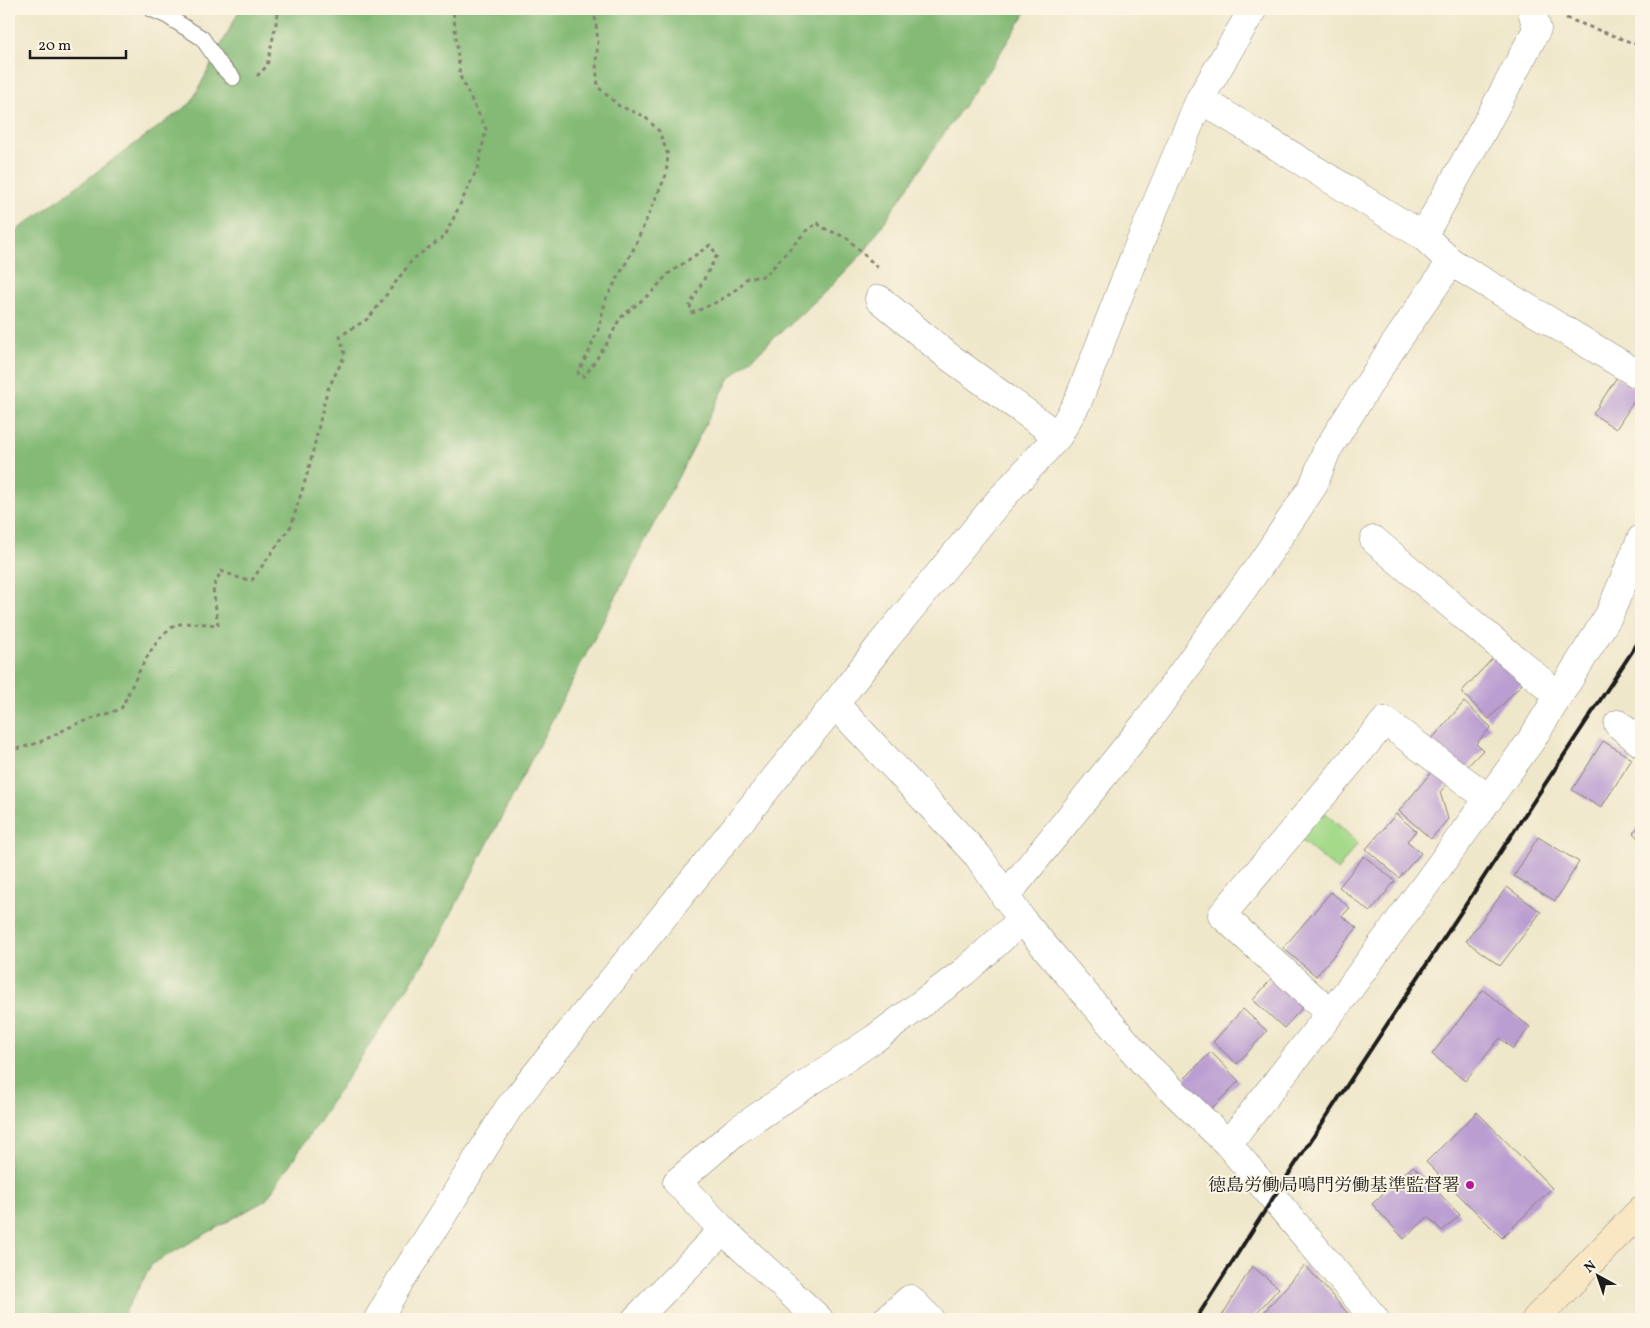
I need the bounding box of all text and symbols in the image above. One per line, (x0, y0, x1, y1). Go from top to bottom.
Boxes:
scale bar (30, 28, 126, 60)
text: 20 m (38, 36, 71, 57)
place label: 徳島労働局鳴門労働基準監督署 (1208, 1174, 1460, 1199)
marker: 徳島労働局鳴門労働基準監督署 (1464, 1179, 1476, 1191)
north arrow (1572, 1250, 1622, 1300)
text: N (1581, 1257, 1601, 1278)

